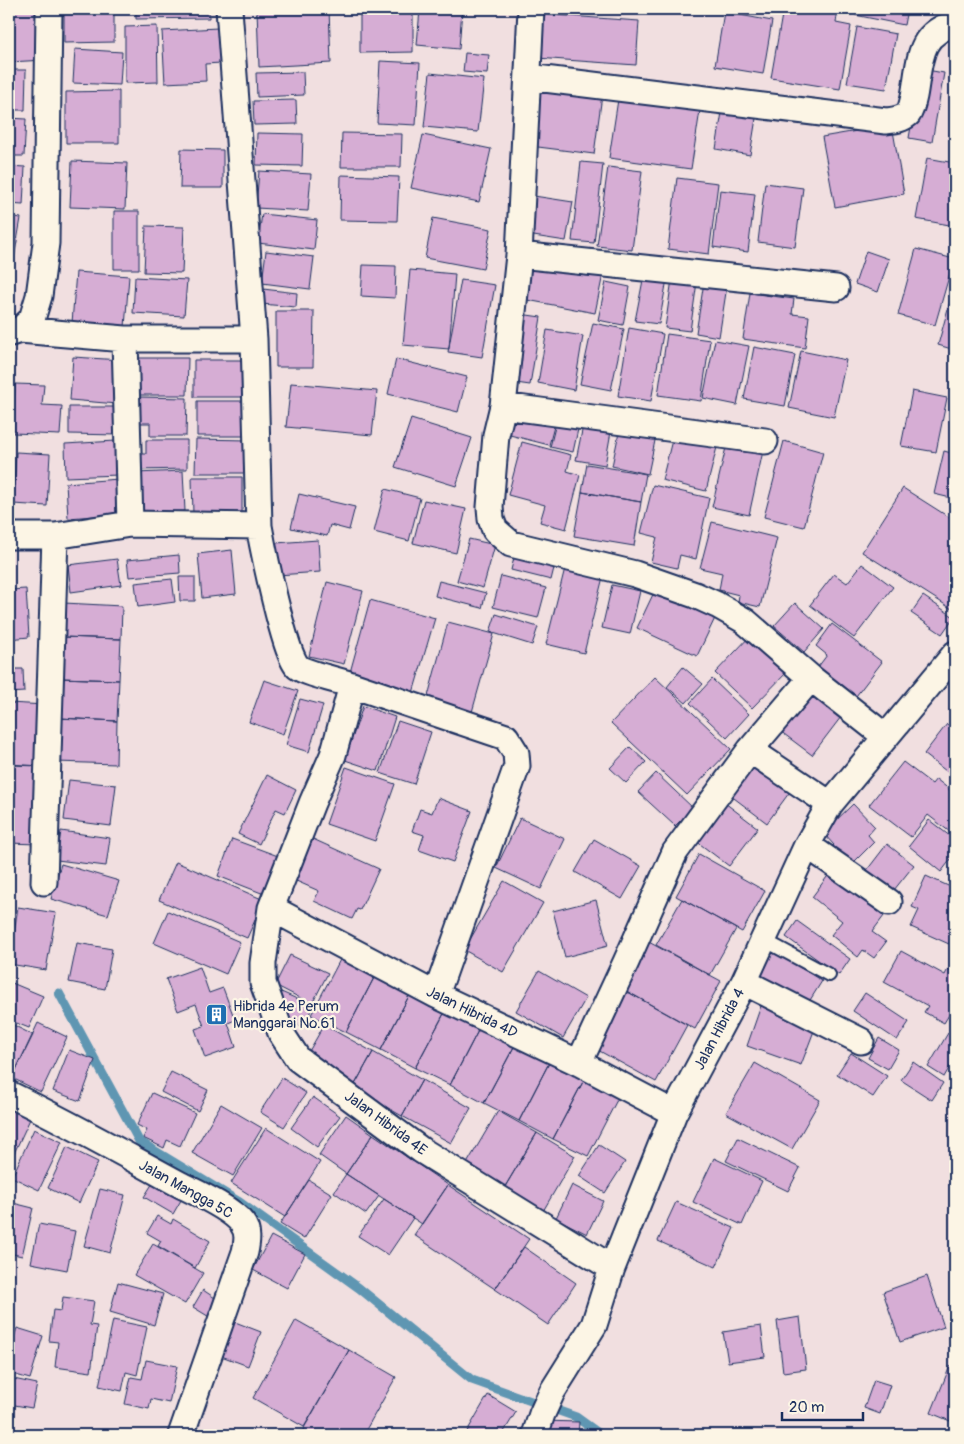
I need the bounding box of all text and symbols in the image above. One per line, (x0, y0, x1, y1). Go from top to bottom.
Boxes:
street label: Jalan Hibrida 4D (423, 982, 521, 1043)
street label: Jalan Hibrida 4 (690, 985, 749, 1073)
place label: Hibrida 4e Perum Manggarai No.61 (233, 997, 339, 1033)
building icon: Hibrida 4e Perum Manggarai No.61 (205, 1003, 229, 1027)
street label: Jalan Hibrida 4E (341, 1087, 431, 1160)
street label: Jalan Mangga 5C (135, 1156, 236, 1223)
scale bar (782, 1389, 863, 1421)
text: 20 m (789, 1398, 824, 1417)

